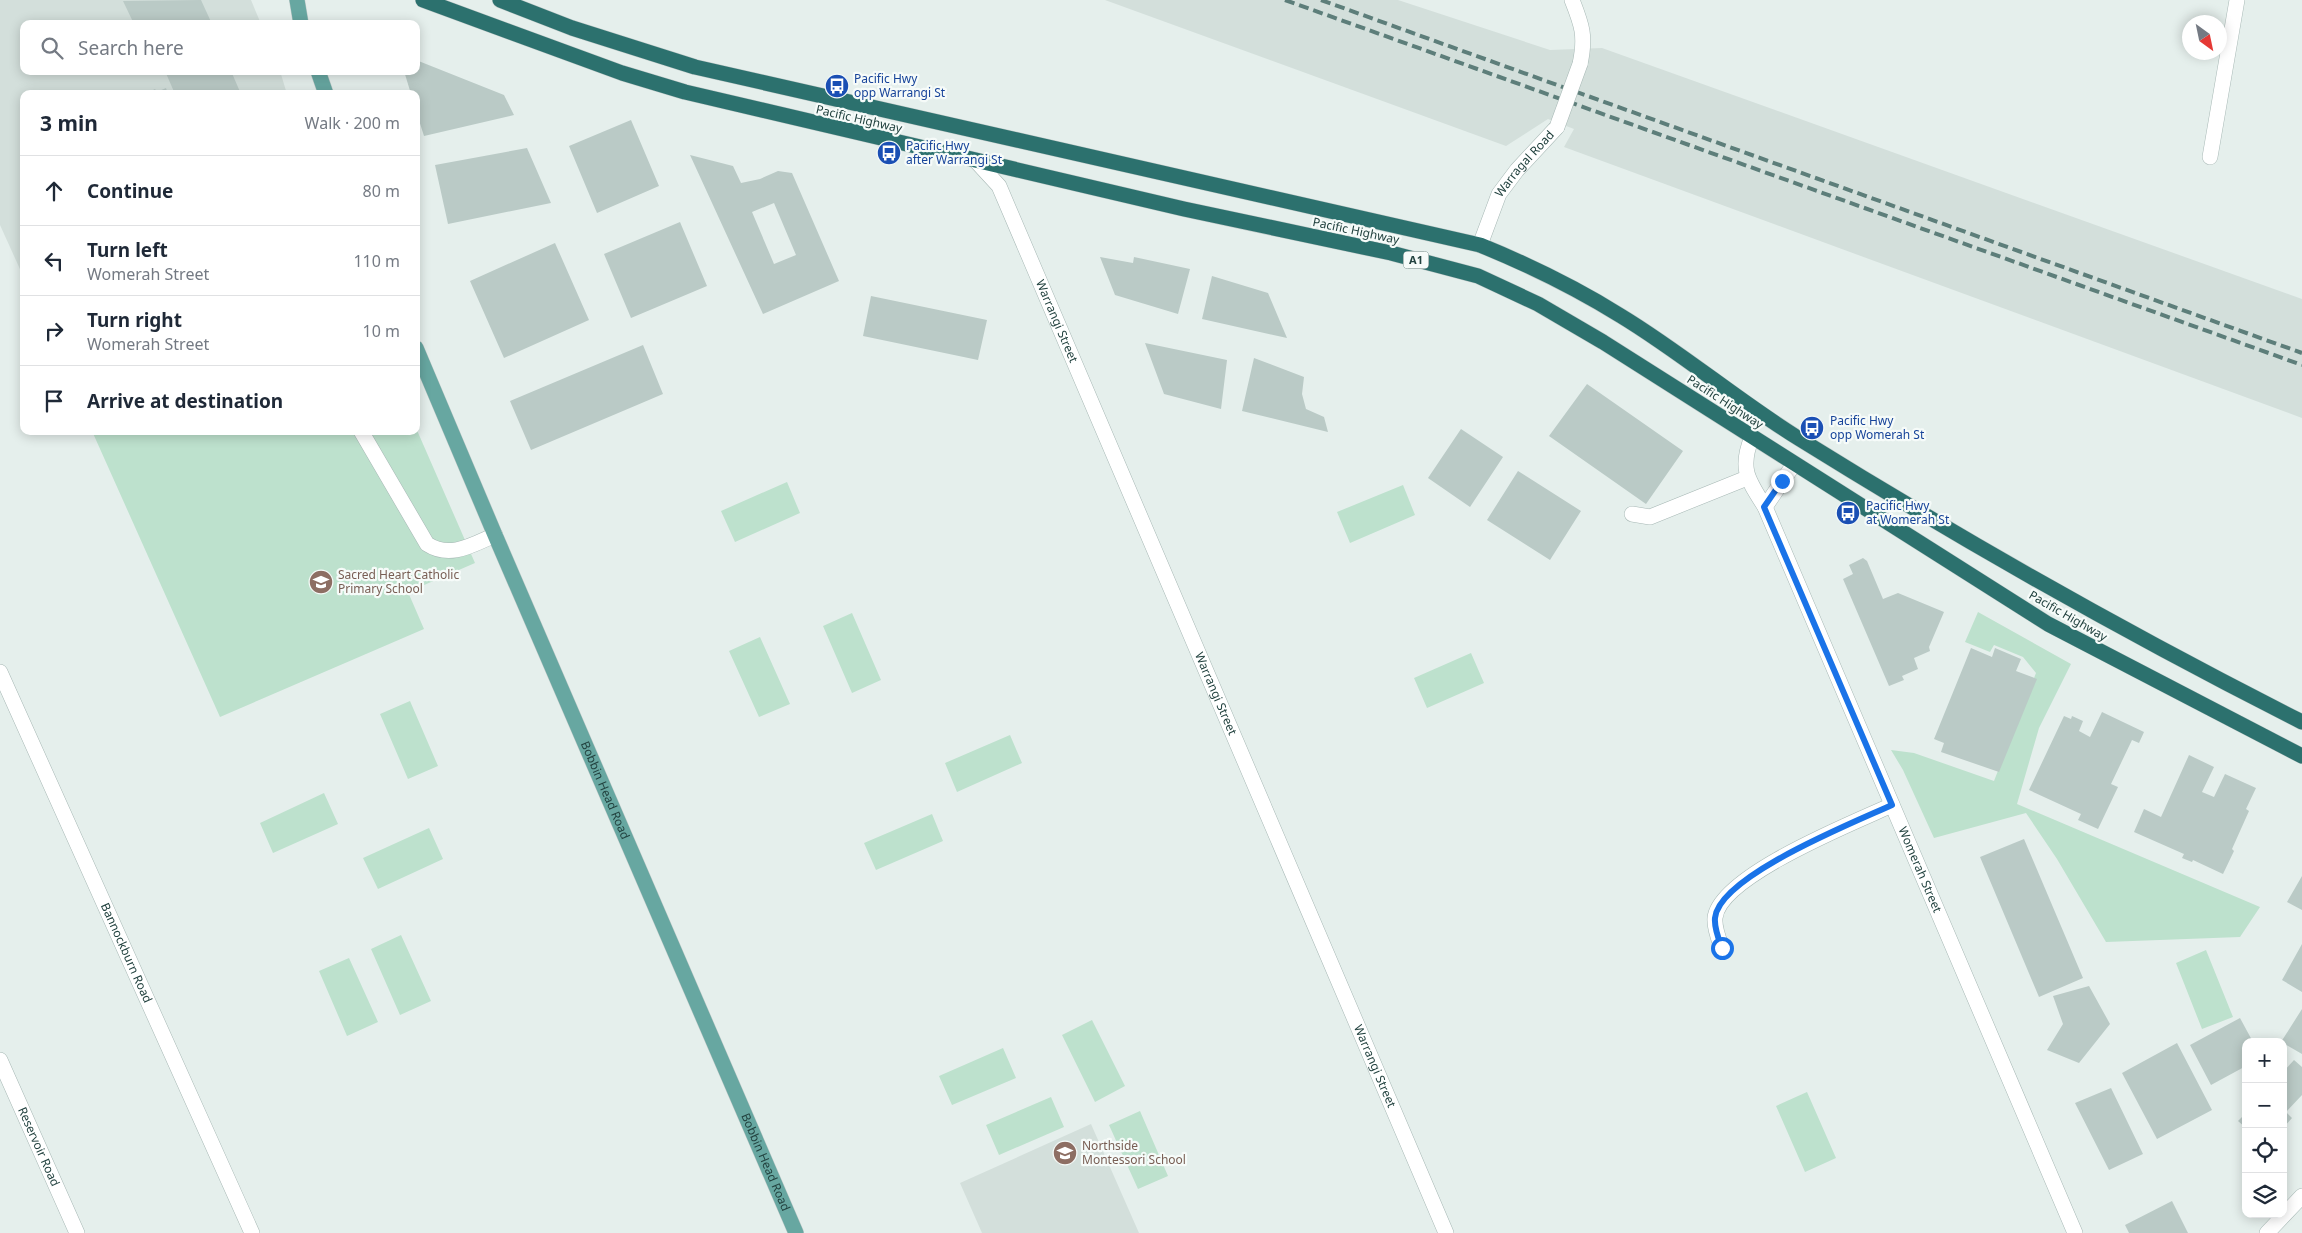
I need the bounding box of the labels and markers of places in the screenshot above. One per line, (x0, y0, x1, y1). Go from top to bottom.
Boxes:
place label: Pacific Hwy opp Warrangi St (854, 70, 946, 101)
bus stop icon: Pacific Hwy opp Warrangi St (824, 73, 850, 99)
place label: Pacific Hwy after Warrangi St (906, 137, 1003, 168)
bus stop icon: Pacific Hwy after Warrangi St (876, 140, 902, 166)
place label: Pacific Hwy opp Womerah St (1830, 412, 1925, 443)
bus stop icon: Pacific Hwy opp Womerah St (1799, 415, 1825, 441)
place label: Pacific Hwy at Womerah St (1866, 497, 1950, 528)
bus stop icon: Pacific Hwy at Womerah St (1835, 500, 1861, 526)
place label: Sacred Heart Catholic Primary School (338, 566, 459, 597)
school or university icon: Sacred Heart Catholic Primary School (308, 569, 334, 595)
place label: Northside Montessori School (1082, 1137, 1186, 1168)
school or university icon: Northside Montessori School (1052, 1140, 1078, 1166)

